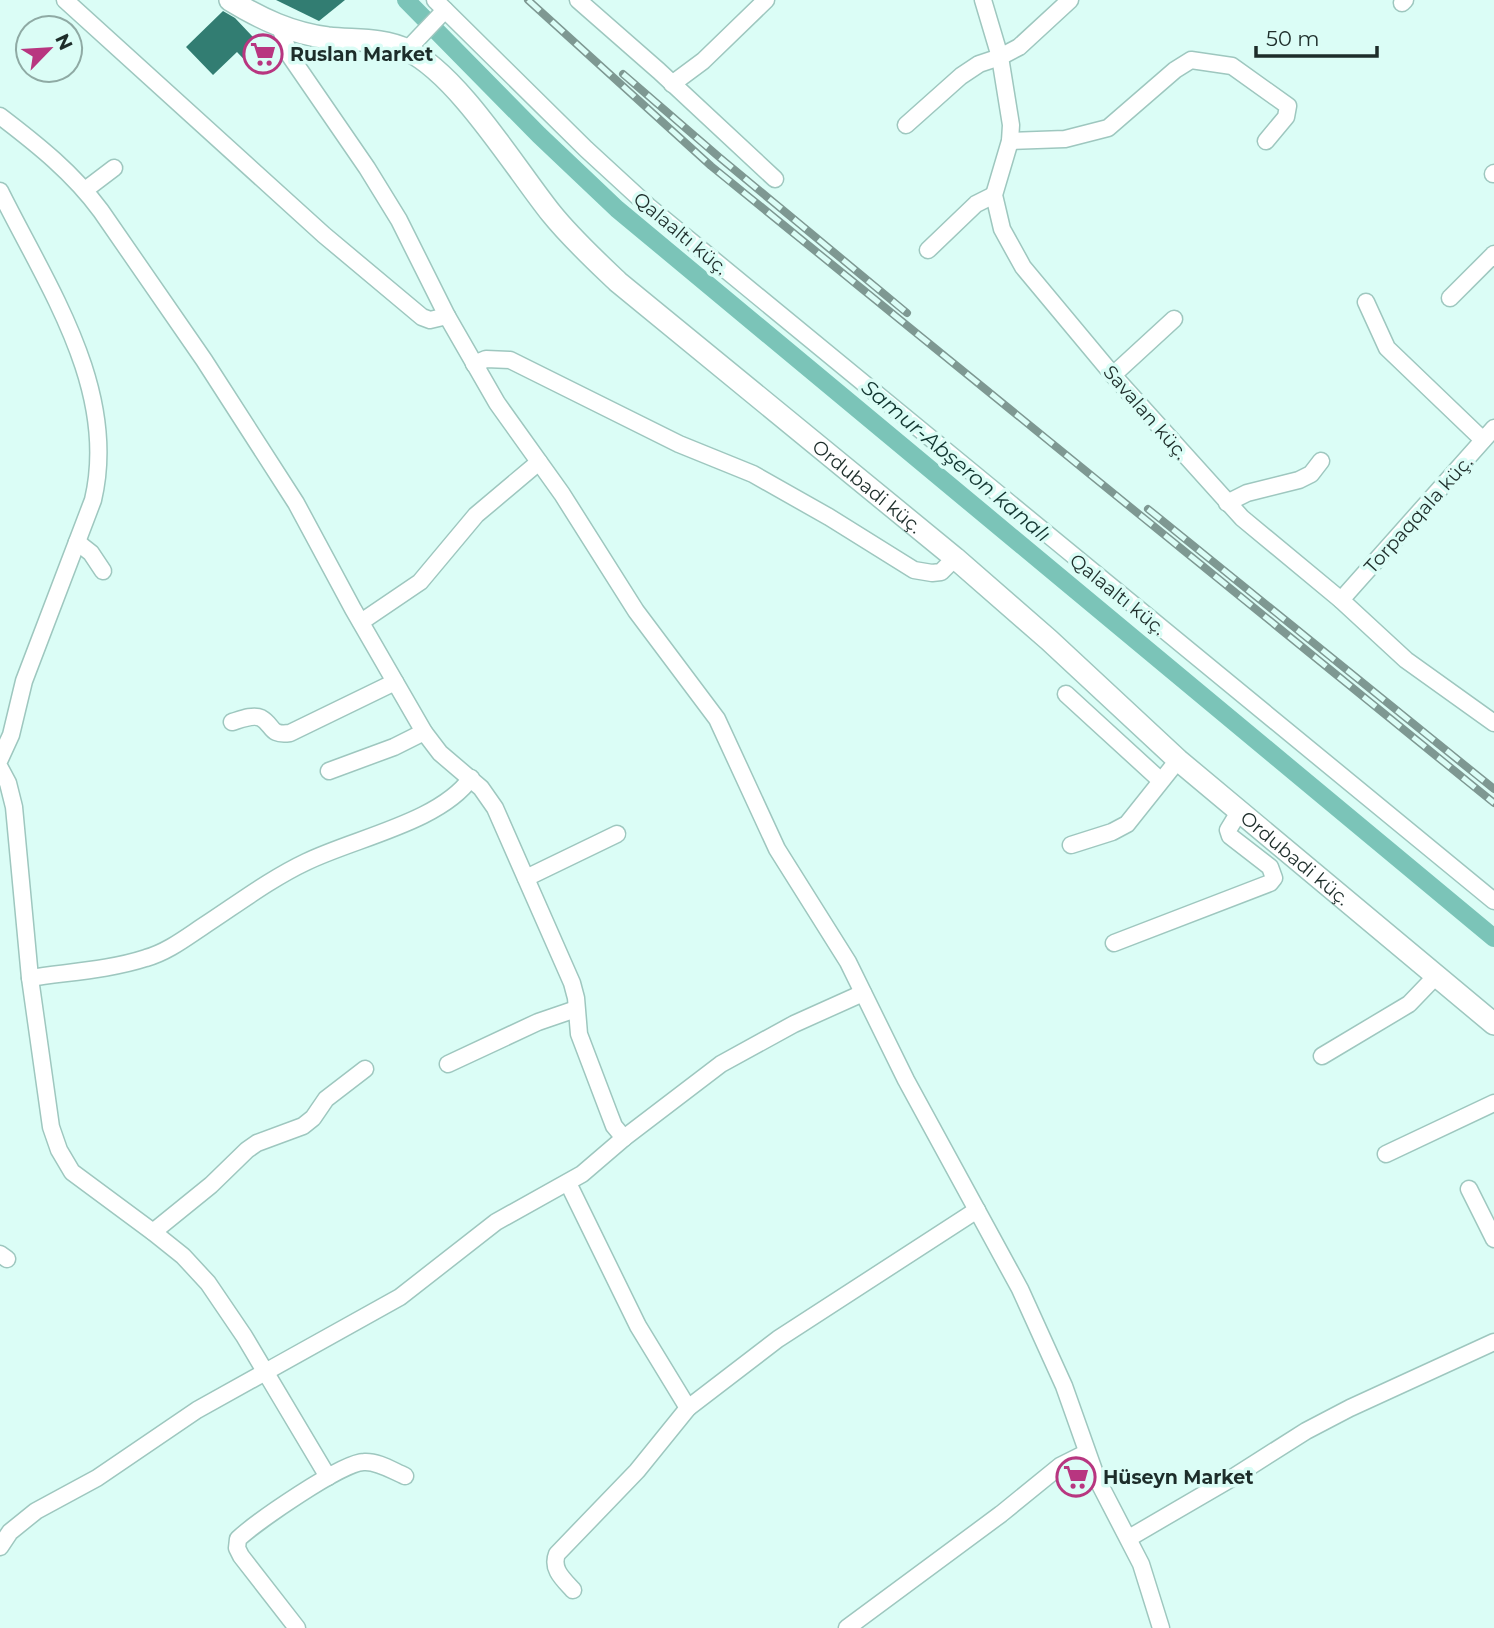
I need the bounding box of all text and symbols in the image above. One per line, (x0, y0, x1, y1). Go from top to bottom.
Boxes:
north arrow (14, 14, 84, 84)
scale bar (1256, 14, 1377, 58)
text: 50 m (1266, 26, 1320, 51)
text: N (50, 30, 78, 54)
supermarket icon: Ruslan Market (242, 33, 284, 75)
place label: Ruslan Market (290, 43, 433, 66)
street label: Qalaaltı küç. (629, 187, 733, 280)
street label: Savalan küç. (1099, 361, 1193, 464)
water label: Samur-Abşeron kanalı (857, 374, 1056, 547)
street label: Ordubadi küç. (807, 435, 927, 538)
street label: Torpaqqala küç. (1359, 451, 1477, 578)
street label: Qalaaltı küç. (1065, 549, 1170, 640)
street label: Ordubadi küç. (1236, 806, 1354, 910)
supermarket icon: Hüseyn Market (1055, 1456, 1097, 1498)
place label: Hüseyn Market (1103, 1466, 1254, 1489)

